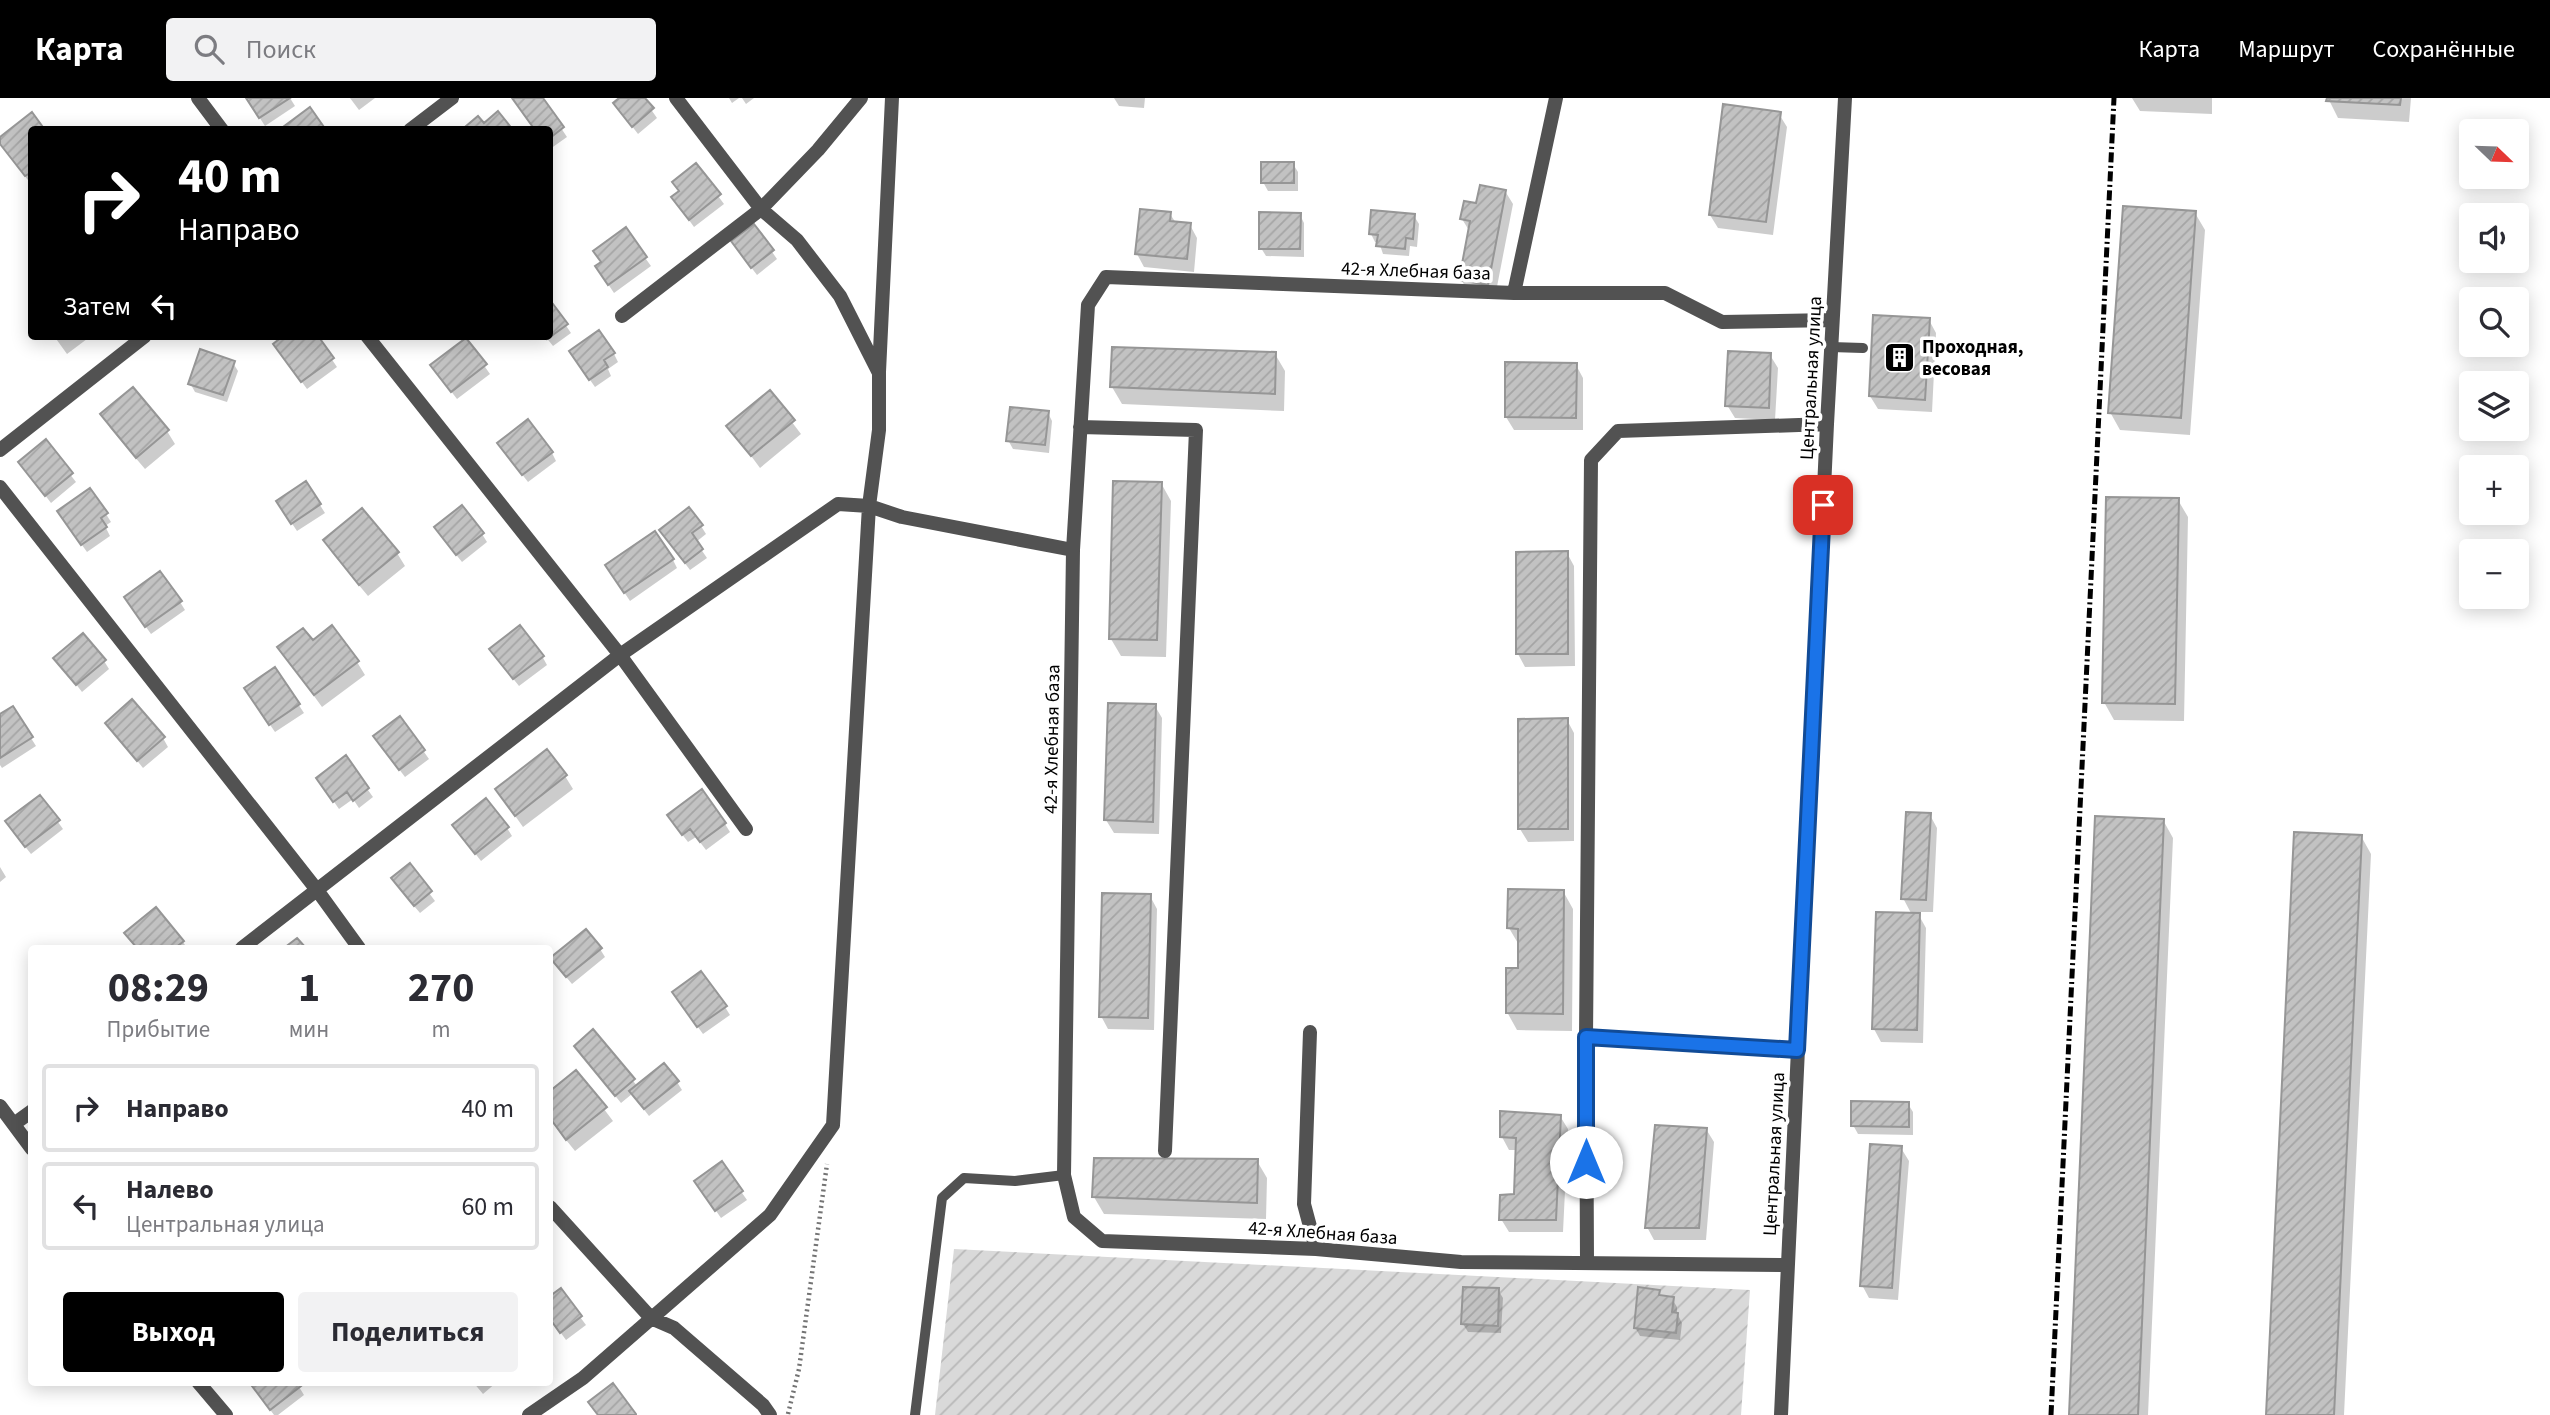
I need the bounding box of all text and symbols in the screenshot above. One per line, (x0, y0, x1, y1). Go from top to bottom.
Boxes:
search box (166, 18, 656, 81)
text: Карта (35, 26, 124, 73)
icon: search (190, 30, 228, 68)
text: Поиск (246, 31, 316, 68)
text: Карта (2139, 32, 2200, 67)
text: Маршрут (2238, 32, 2334, 67)
text: Сохранённые (2372, 32, 2515, 67)
north arrow (2459, 119, 2529, 189)
map controls (2459, 119, 2529, 609)
text: 40 m (178, 142, 282, 212)
icon: right (63, 154, 154, 245)
button: sound (2459, 203, 2529, 273)
text: Направо (178, 207, 300, 253)
street label: 42-я Хлебная база (1341, 255, 1491, 288)
icon: left (145, 287, 183, 325)
button: search (2459, 287, 2529, 357)
text: Затем (63, 288, 131, 325)
street label: Центральная улица (1794, 295, 1829, 461)
place label: Проходная, весовая (1922, 334, 2024, 383)
building icon: Проходная, весовая (1882, 340, 1916, 374)
button: layers (2459, 371, 2529, 441)
button: + (2459, 455, 2529, 525)
pin (1793, 475, 1853, 535)
icon: arrive (1804, 486, 1842, 524)
button: − (2459, 539, 2529, 609)
street label: 42-я Хлебная база (1038, 664, 1067, 814)
text: 08:29 (108, 958, 209, 1018)
text: 1 (298, 958, 320, 1018)
text: 270 (408, 958, 474, 1018)
text: Прибытие (107, 1013, 210, 1046)
text: мин (289, 1013, 329, 1046)
text: m (432, 1013, 451, 1046)
street label: Центральная улица (1757, 1071, 1792, 1237)
icon: right (67, 1089, 105, 1127)
text: Направо (126, 1090, 229, 1127)
text: 40 m (461, 1090, 514, 1127)
position arrow (1549, 1125, 1623, 1199)
text: Налево (126, 1171, 214, 1208)
icon: left (67, 1187, 105, 1225)
text: 60 m (461, 1188, 514, 1225)
text: Центральная улица (126, 1208, 325, 1241)
street label: 42-я Хлебная база (1247, 1215, 1398, 1252)
button: Выход (63, 1292, 284, 1372)
button: Поделиться (298, 1292, 518, 1372)

